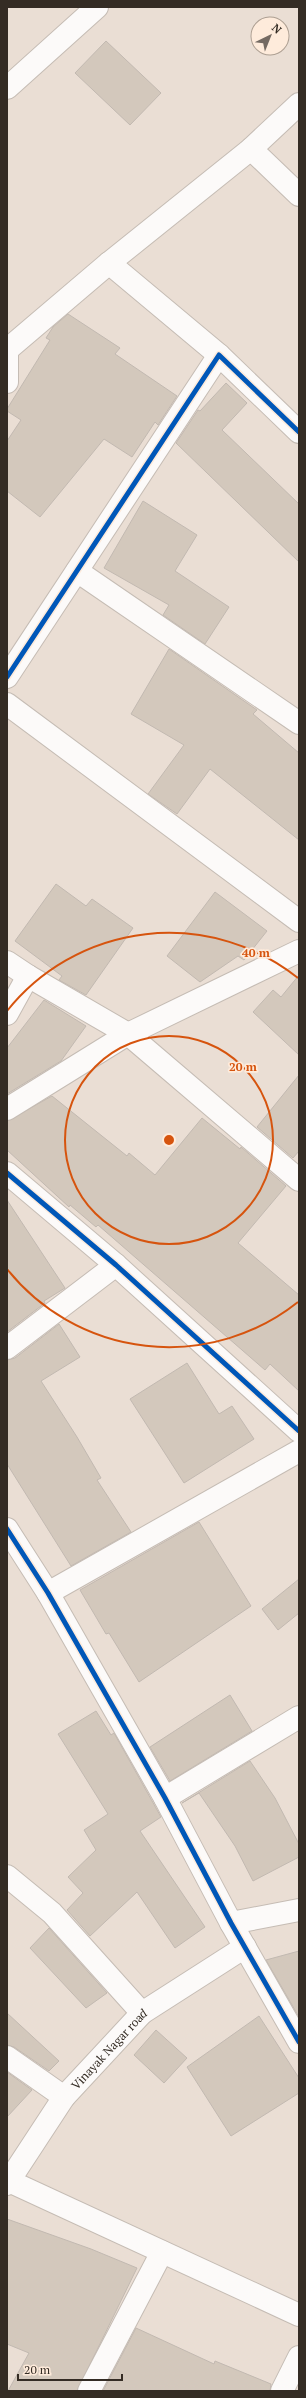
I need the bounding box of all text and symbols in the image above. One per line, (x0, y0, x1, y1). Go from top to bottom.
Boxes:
north arrow (250, 16, 290, 56)
text: N (269, 21, 285, 37)
text: 40 m (242, 945, 270, 960)
text: 20 m (229, 1059, 257, 1074)
centre of rings (162, 1133, 176, 1147)
street label: Vinayak Nagar road (68, 2004, 150, 2092)
scale bar (18, 2356, 122, 2382)
text: 20 m (24, 2362, 51, 2377)

